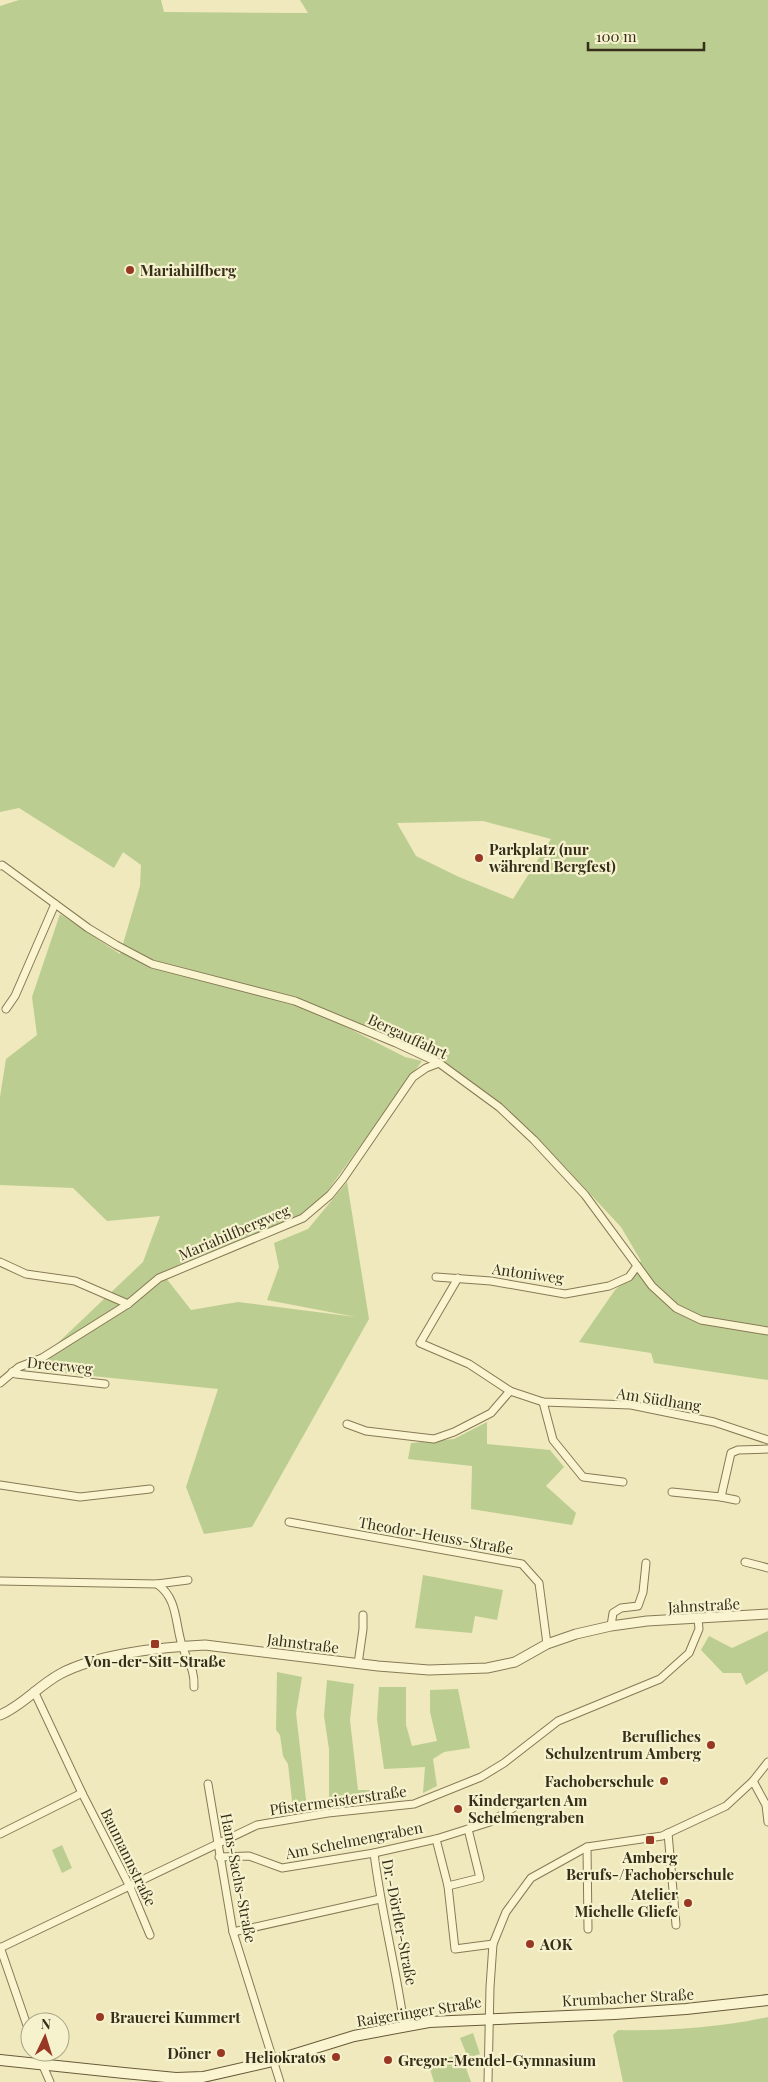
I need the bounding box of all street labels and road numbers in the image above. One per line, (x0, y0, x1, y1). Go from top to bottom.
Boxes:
street label: Bergauffahrt (365, 1009, 452, 1063)
street label: Mariahilfbergweg (175, 1200, 293, 1264)
street label: Antoniweg (490, 1258, 565, 1288)
street label: Dreerweg (26, 1352, 94, 1378)
street label: Am Südhang (614, 1382, 703, 1416)
street label: Theodor-Heuss-Straße (357, 1512, 515, 1558)
street label: Jahnstraße (666, 1593, 741, 1617)
street label: Jahnstraße (265, 1629, 340, 1657)
street label: Pfistermeisterstraße (268, 1780, 408, 1820)
street label: Baumannstraße (97, 1805, 161, 1909)
street label: Hans-Sachs-Straße (217, 1811, 261, 1945)
street label: Am Schelmengraben (283, 1817, 424, 1863)
street label: Dr.-Dörfler-Straße (378, 1857, 422, 1987)
street label: Krumbacher Straße (561, 1984, 695, 2010)
street label: Raigeringer Straße (355, 1991, 483, 2031)

